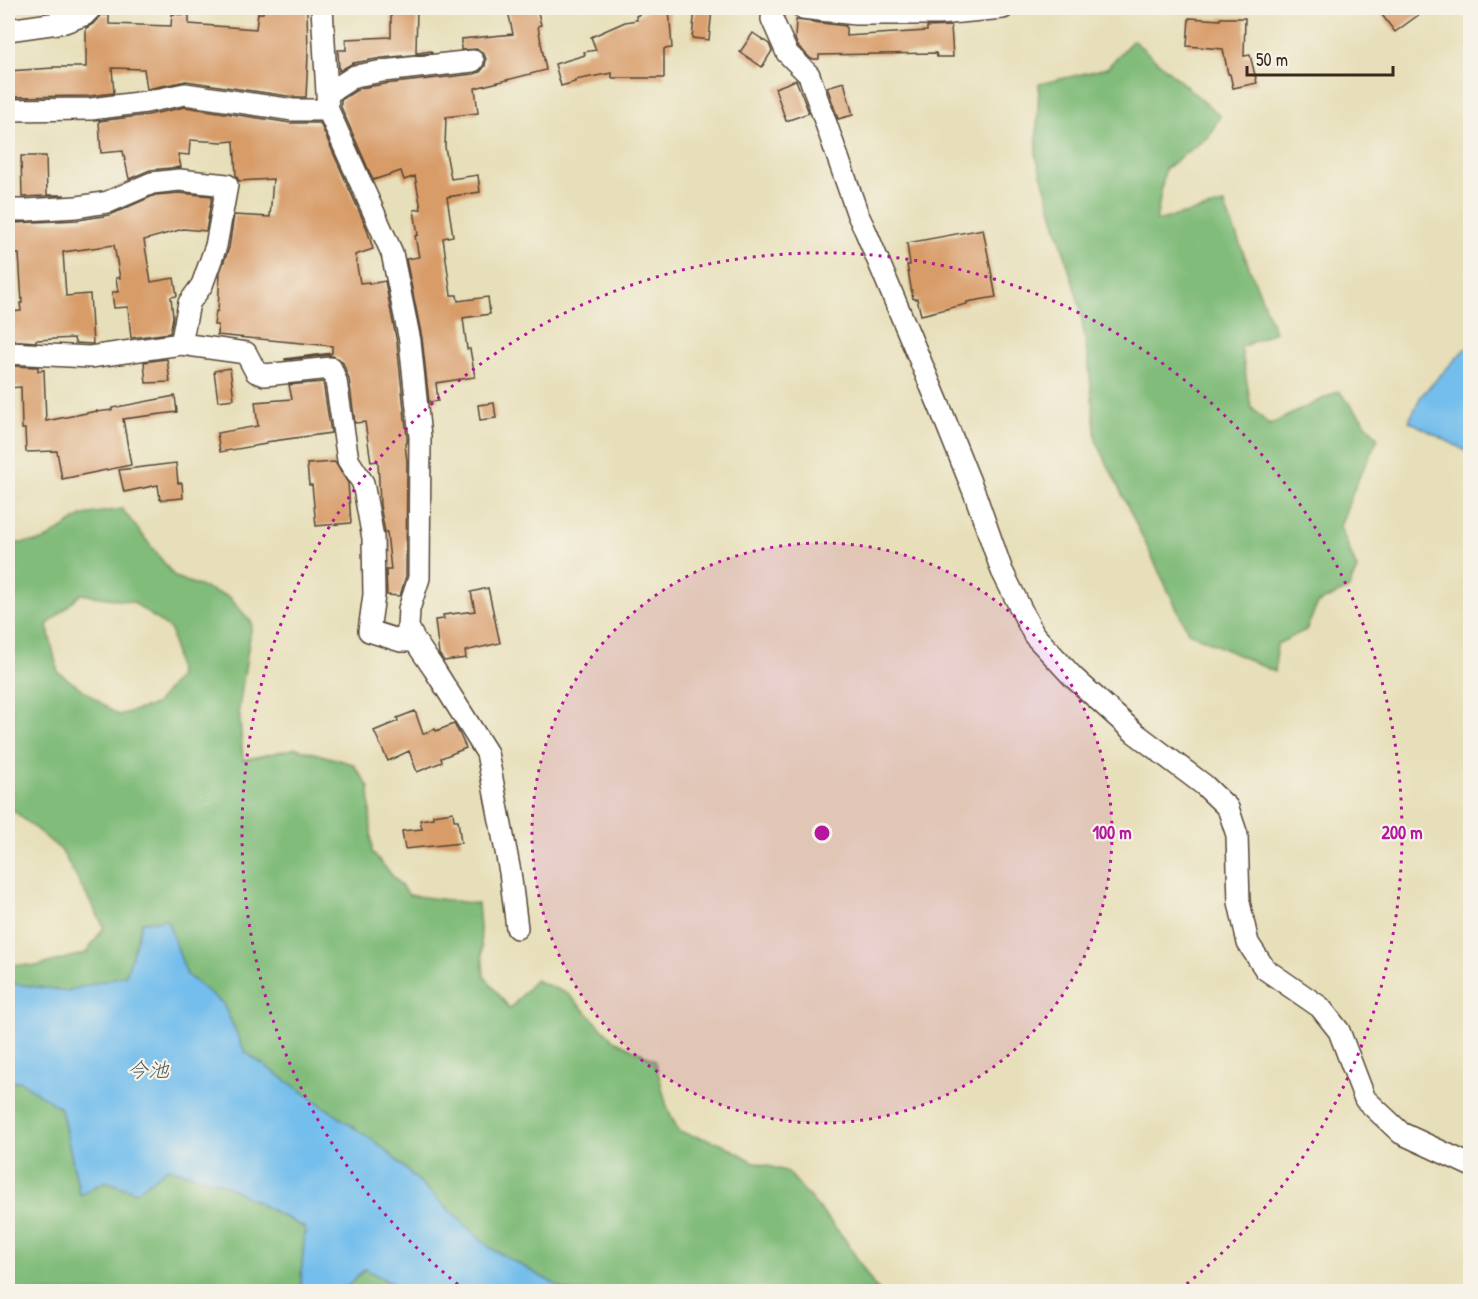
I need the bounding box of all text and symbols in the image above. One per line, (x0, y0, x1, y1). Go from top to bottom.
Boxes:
scale bar (1247, 39, 1392, 77)
text: 50 m (1256, 47, 1288, 72)
text: 100 m (1092, 820, 1132, 845)
text: 200 m (1382, 820, 1422, 845)
centre of rings (812, 823, 832, 843)
water label: 今池 (127, 1055, 170, 1084)

